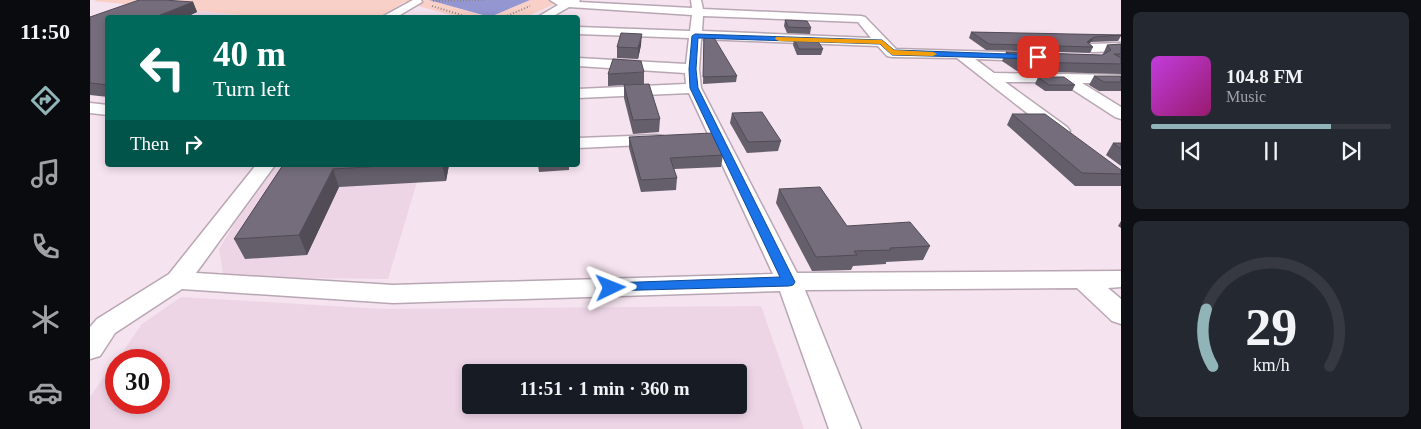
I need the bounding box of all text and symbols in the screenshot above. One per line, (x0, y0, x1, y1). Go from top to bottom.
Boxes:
text: 11:50 (20, 19, 70, 44)
icon: left (130, 35, 195, 100)
text: 40 m (213, 35, 286, 74)
pin (1017, 36, 1059, 78)
icon: arrive (1024, 43, 1052, 71)
text: 104.8 FM (1226, 66, 1303, 87)
text: Turn left (213, 76, 290, 101)
icon: directions (28, 83, 63, 118)
text: Music (1226, 88, 1266, 105)
icon: right (179, 130, 207, 158)
text: Then (130, 133, 169, 154)
icon: previous (1177, 137, 1205, 165)
icon: pause (1257, 137, 1285, 165)
icon: next (1337, 137, 1365, 165)
icon: music (28, 156, 63, 191)
icon: phone (28, 229, 63, 264)
position arrow (584, 261, 636, 313)
text: 29 (1245, 299, 1297, 356)
icon: climate (28, 302, 63, 337)
speed limit sign: 30 (105, 349, 170, 414)
text: km/h (1253, 355, 1289, 375)
icon: car (28, 375, 63, 410)
text: 11:51 · 1 min · 360 m (520, 378, 689, 399)

